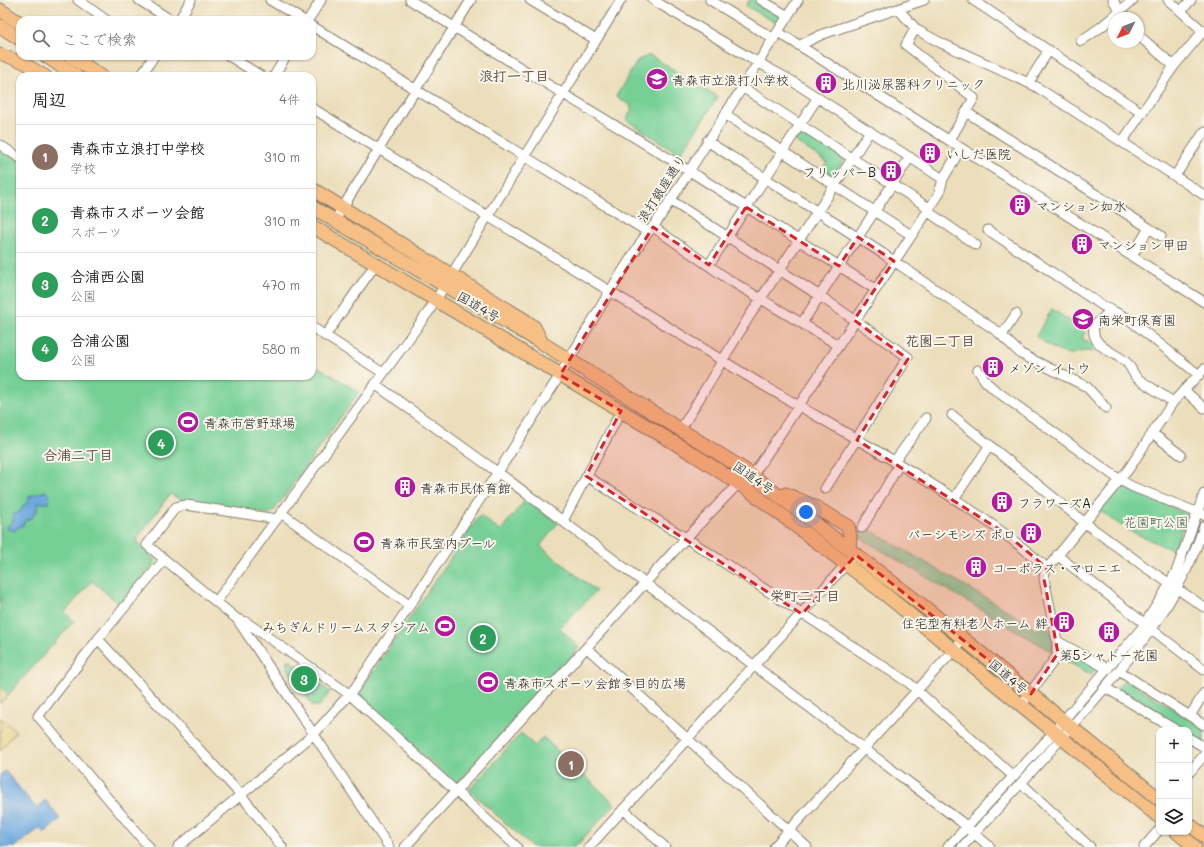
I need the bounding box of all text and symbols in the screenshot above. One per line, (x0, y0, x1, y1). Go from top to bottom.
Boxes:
north arrow (1108, 12, 1144, 48)
search box (16, 16, 316, 60)
icon: search (30, 27, 52, 49)
text: ここで検索 (62, 29, 137, 49)
district label: 浪打一丁目 (479, 66, 549, 85)
school or university icon: 青森市立浪打小学校 (644, 66, 670, 92)
building icon: 北川泌尿器科クリニック (813, 70, 839, 96)
place label: 青森市立浪打小学校 (672, 71, 789, 88)
place label: 北川泌尿器科クリニック (842, 75, 985, 92)
text: 周辺 (32, 88, 66, 110)
text: 4件 (279, 90, 300, 107)
text: 青森市立浪打中学校 (70, 138, 205, 158)
building icon: いしだ医院 (917, 140, 943, 166)
place label: いしだ医院 (946, 145, 1011, 162)
text: 1 (42, 148, 48, 165)
text: 310 m (264, 148, 300, 165)
street label: 浪打銀座通り (633, 151, 689, 225)
building icon: フリッパーB (878, 158, 904, 184)
text: 学校 (70, 159, 96, 176)
place label: フリッパーB (803, 163, 876, 180)
building icon: マンション如水 (1007, 192, 1033, 218)
place label: マンション如水 (1036, 197, 1126, 214)
text: 青森市スポーツ会館 (70, 202, 205, 222)
text: 2 (41, 212, 49, 229)
text: 310 m (264, 212, 300, 229)
text: スポーツ (70, 223, 122, 240)
building icon: マンション甲田 (1069, 231, 1095, 257)
place label: マンション甲田 (1098, 236, 1188, 253)
text: 合浦西公園 (70, 266, 145, 286)
text: 3 (41, 276, 49, 293)
text: 470 m (263, 276, 300, 293)
text: 公園 (70, 287, 96, 304)
street label: 国道4号 (455, 287, 503, 325)
school or university icon: 南栄町保育園 (1070, 306, 1096, 332)
place label: 南栄町保育園 (1098, 311, 1176, 328)
text: 合浦公園 (70, 330, 130, 350)
district label: 花園二丁目 (905, 331, 975, 350)
text: 4 (41, 340, 49, 357)
text: 580 m (262, 340, 300, 357)
text: 公園 (70, 351, 96, 368)
building icon: メゾン イトウ (980, 354, 1006, 380)
place label: メゾン イトウ (1008, 359, 1090, 376)
sports icon: 青森市営野球場 (175, 409, 201, 435)
place label: 青森市営野球場 (204, 414, 295, 431)
pin: 4 (148, 428, 174, 458)
district label: 合浦二丁目 (43, 445, 113, 464)
street label: 国道4号 (730, 457, 778, 497)
building icon: 青森市民体育館 (392, 474, 418, 500)
place label: 青森市民体育館 (420, 479, 511, 496)
building icon: フラワーズA (989, 489, 1015, 515)
place label: フラワーズA (1018, 494, 1091, 511)
your location (796, 502, 816, 522)
park label: 花園町公園 (1123, 513, 1189, 530)
building icon: パーシモンズ ポロ (1018, 520, 1044, 546)
place label: パーシモンズ ポロ (908, 525, 1016, 542)
sports icon: 青森市民室内プール (351, 529, 377, 555)
place label: 青森市民室内プール (380, 534, 495, 551)
building icon: コーポラス・マロニエ (963, 554, 989, 580)
place label: コーポラス・マロニエ (992, 559, 1121, 576)
district label: 栄町二丁目 (770, 586, 840, 605)
building icon: 住宅型有料老人ホーム 絆 (1051, 609, 1077, 635)
sports icon: みちぎんドリームスタジアム (432, 613, 458, 639)
place label: 住宅型有料老人ホーム 絆 (901, 614, 1048, 631)
place label: みちぎんドリームスタジアム (262, 618, 430, 635)
building icon: 第5シャトー花園 (1096, 619, 1122, 645)
pin: 2 (470, 623, 496, 653)
place label: 第5シャトー花園 (1060, 646, 1158, 663)
street label: 国道4号 (986, 654, 1032, 698)
pin: 3 (291, 664, 317, 694)
sports icon: 青森市スポーツ会館多目的広場 (475, 669, 501, 695)
place label: 青森市スポーツ会館多目的広場 (504, 674, 686, 691)
map controls (1156, 727, 1192, 835)
button: + (1156, 727, 1192, 763)
pin: 1 (558, 749, 584, 779)
button: − (1156, 763, 1192, 799)
button: layers (1156, 799, 1192, 835)

